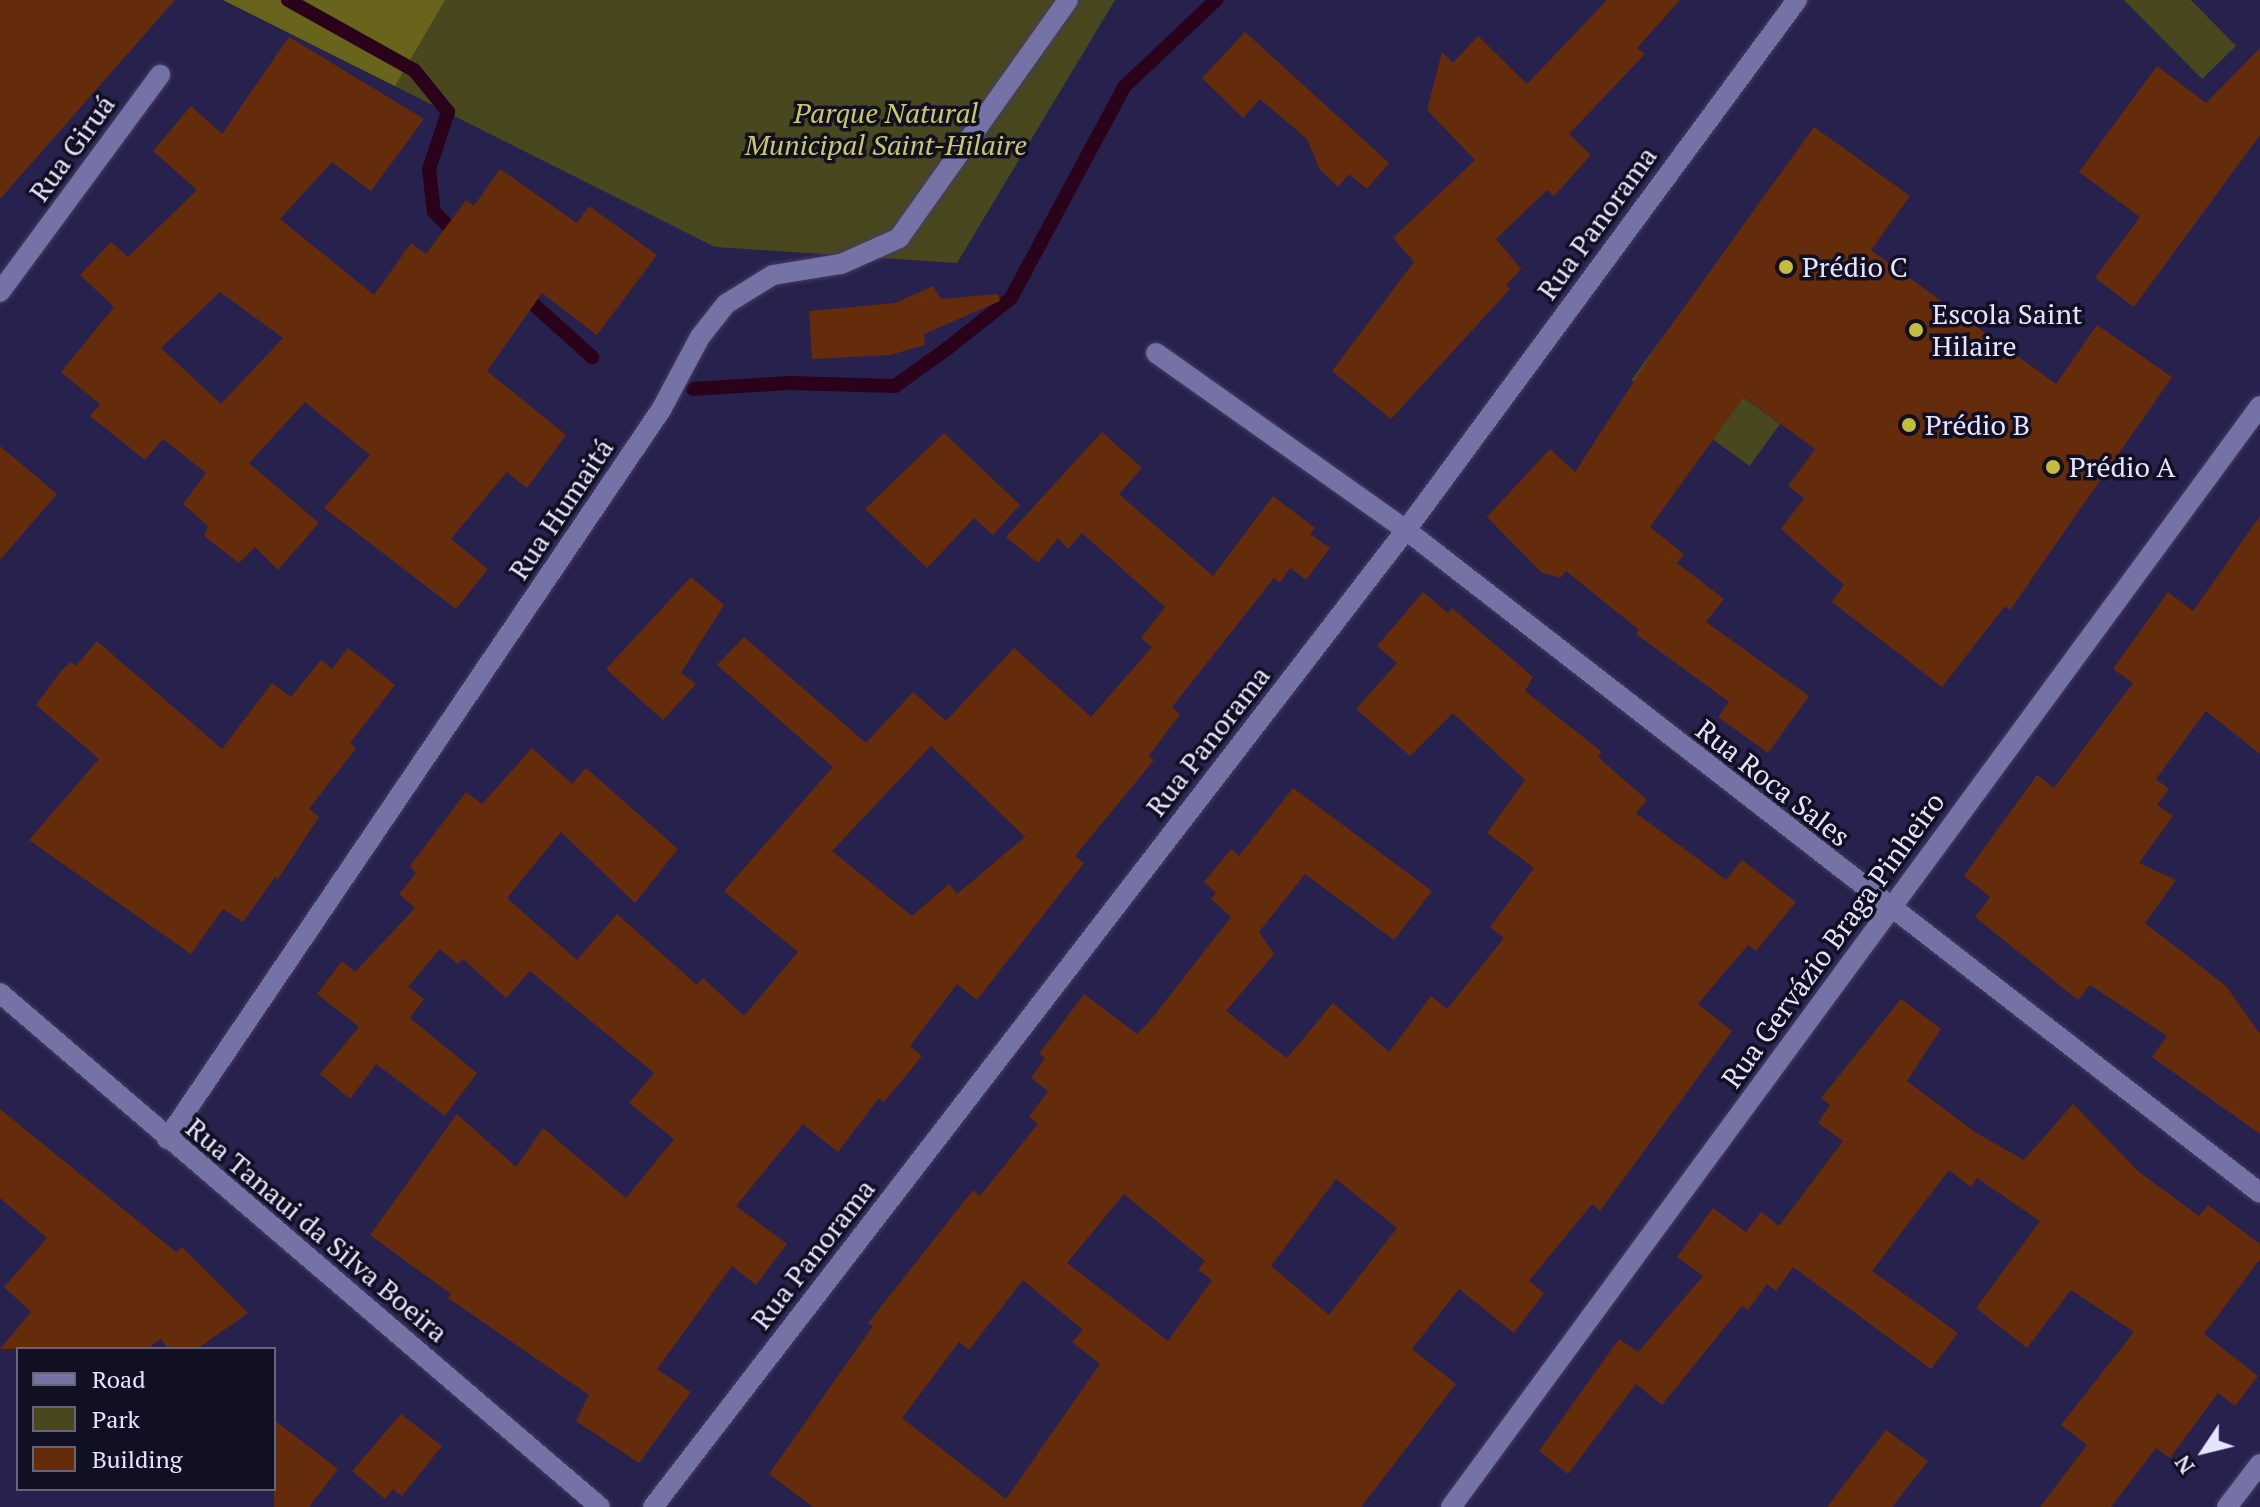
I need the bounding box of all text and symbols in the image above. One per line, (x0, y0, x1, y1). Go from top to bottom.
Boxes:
street label: Rua Giruá (22, 88, 122, 208)
park label: Parque Natural Municipal Saint-Hilaire (745, 96, 1027, 162)
street label: Rua Panorama (1530, 140, 1664, 306)
place label: Prédio C (1802, 250, 1908, 284)
marker: Prédio C (1777, 258, 1795, 276)
place label: Escola Saint Hilaire (1932, 297, 2082, 363)
marker: Escola Saint Hilaire (1907, 321, 1925, 339)
place label: Prédio B (1925, 408, 2030, 442)
marker: Prédio B (1900, 416, 1918, 434)
street label: Rua Humaitá (502, 432, 620, 586)
place label: Prédio A (2069, 450, 2176, 484)
marker: Prédio A (2044, 458, 2062, 476)
street label: Rua Panorama (1139, 659, 1277, 823)
street label: Rua Roca Sales (1690, 713, 1856, 853)
street label: Rua Gervázio Braga Pinheiro (1715, 786, 1951, 1094)
street label: Rua Tanaui da Silva Boeira (179, 1111, 455, 1349)
street label: Rua Panorama (744, 1172, 882, 1336)
legend (16, 1347, 276, 1491)
text: Road (92, 1363, 146, 1395)
text: Park (92, 1403, 140, 1435)
north arrow (2164, 1411, 2244, 1491)
text: Building (92, 1443, 182, 1475)
text: N (2167, 1450, 2201, 1480)

